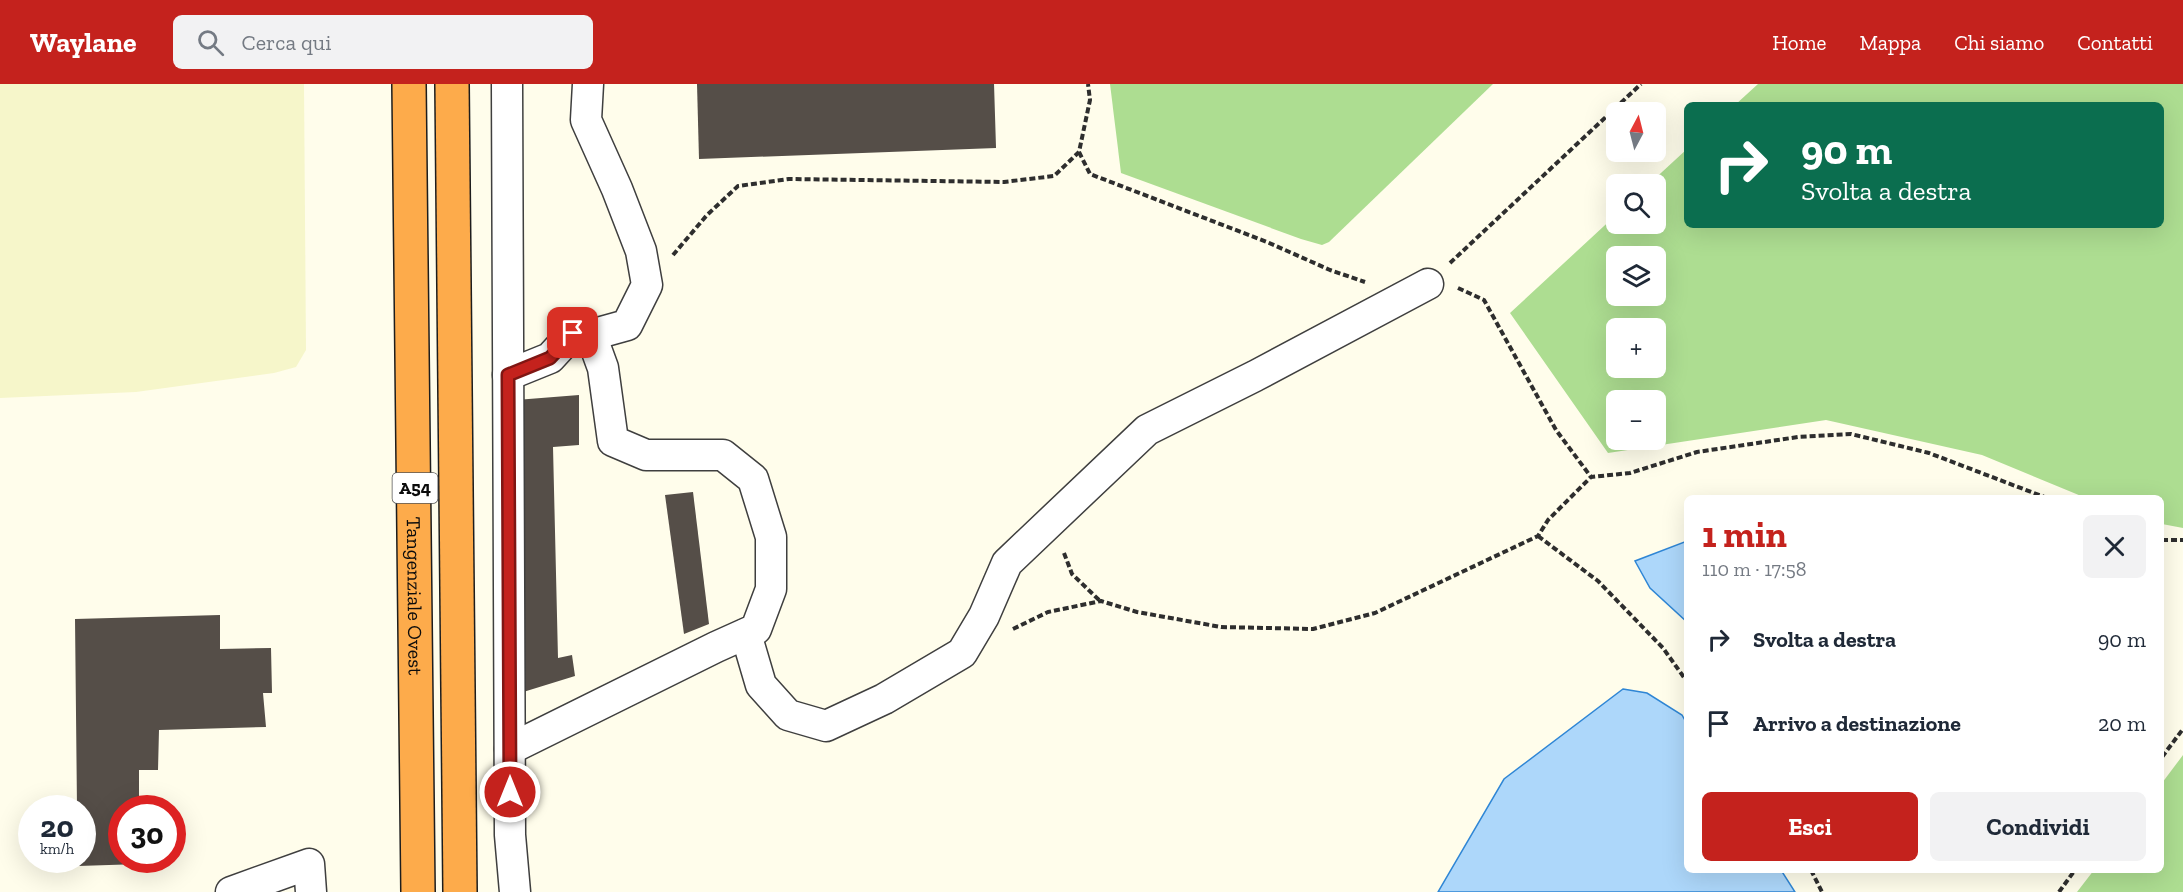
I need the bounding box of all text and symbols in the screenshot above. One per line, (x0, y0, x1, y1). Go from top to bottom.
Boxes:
search box (173, 15, 593, 69)
text: Waylane (30, 26, 137, 59)
icon: search (194, 26, 227, 59)
text: Cerca qui (242, 29, 331, 56)
text: Home (1772, 30, 1826, 55)
text: Mappa (1859, 30, 1921, 55)
text: Chi siamo (1954, 30, 2044, 55)
text: Contatti (2077, 30, 2153, 55)
north arrow (1606, 102, 1666, 162)
map controls (1606, 102, 1666, 450)
text: 90 m (1801, 124, 1892, 175)
icon: right (1702, 126, 1780, 204)
button: search (1606, 174, 1666, 234)
text: Svolta a destra (1801, 175, 1972, 207)
button: layers (1606, 246, 1666, 306)
pin (547, 307, 598, 358)
icon: arrive (556, 316, 589, 349)
button: + (1606, 318, 1666, 378)
button: − (1606, 390, 1666, 450)
road number: A54 (392, 473, 438, 503)
text: 1 min (1702, 513, 1787, 556)
button: close (2083, 515, 2146, 578)
street label: Tangenziale Ovest (402, 516, 428, 676)
text: 110 m · 17:58 (1702, 557, 1806, 581)
icon: right (1702, 623, 1735, 656)
text: Svolta a destra (1753, 626, 1896, 653)
text: 90 m (2098, 626, 2146, 653)
icon: arrive (1702, 707, 1735, 740)
text: Arrivo a destinazione (1753, 710, 1961, 737)
text: 20 m (2098, 710, 2146, 737)
position arrow (478, 760, 542, 824)
button: Esci (1702, 792, 1918, 861)
button: Condividi (1930, 792, 2146, 861)
speed limit sign: 30 (108, 795, 186, 873)
text: 20 (40, 809, 74, 845)
text: km/h (40, 840, 74, 858)

